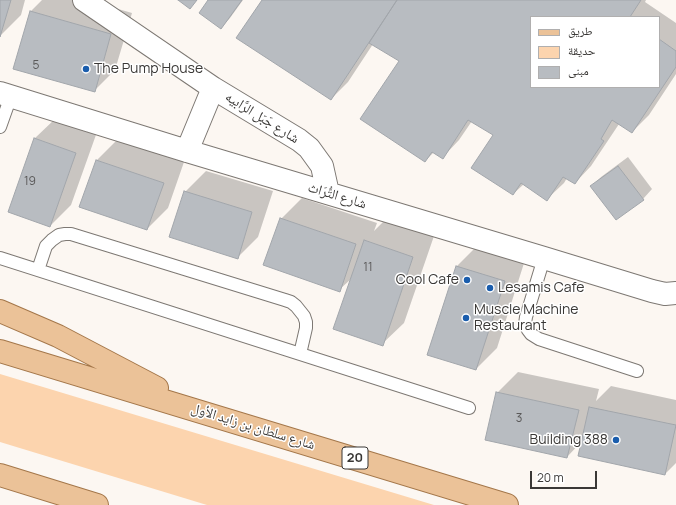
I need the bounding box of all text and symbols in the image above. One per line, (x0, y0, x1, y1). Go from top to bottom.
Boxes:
legend (530, 16, 660, 88)
text: طريق (568, 22, 593, 39)
text: حديقة (568, 42, 596, 59)
house number: 5 (33, 59, 39, 73)
place label: The Pump House (94, 61, 203, 77)
text: مبنى (568, 62, 589, 79)
marker: The Pump House (81, 64, 91, 74)
street label: شارع جَبَل الرَّابيه (222, 89, 302, 147)
house number: 19 (24, 175, 36, 189)
street label: شارع التُّرَاث (306, 179, 368, 213)
house number: 11 (363, 261, 373, 275)
place label: Cool Cafe (396, 272, 459, 288)
marker: Cool Cafe (462, 275, 472, 285)
place label: Lesamis Cafe (498, 280, 584, 296)
marker: Lesamis Cafe (485, 283, 495, 293)
place label: Muscle Machine Restaurant (474, 302, 579, 334)
marker: Muscle Machine Restaurant (461, 313, 471, 323)
street label: شارع سلطان بن زايد الأول (189, 400, 317, 454)
house number: 3 (516, 412, 522, 426)
place label: Building 388 (530, 432, 608, 448)
marker: Building 388 (611, 435, 621, 445)
road number: 20 (342, 447, 368, 469)
scale bar (532, 463, 599, 489)
text: 20 m (537, 469, 564, 486)

